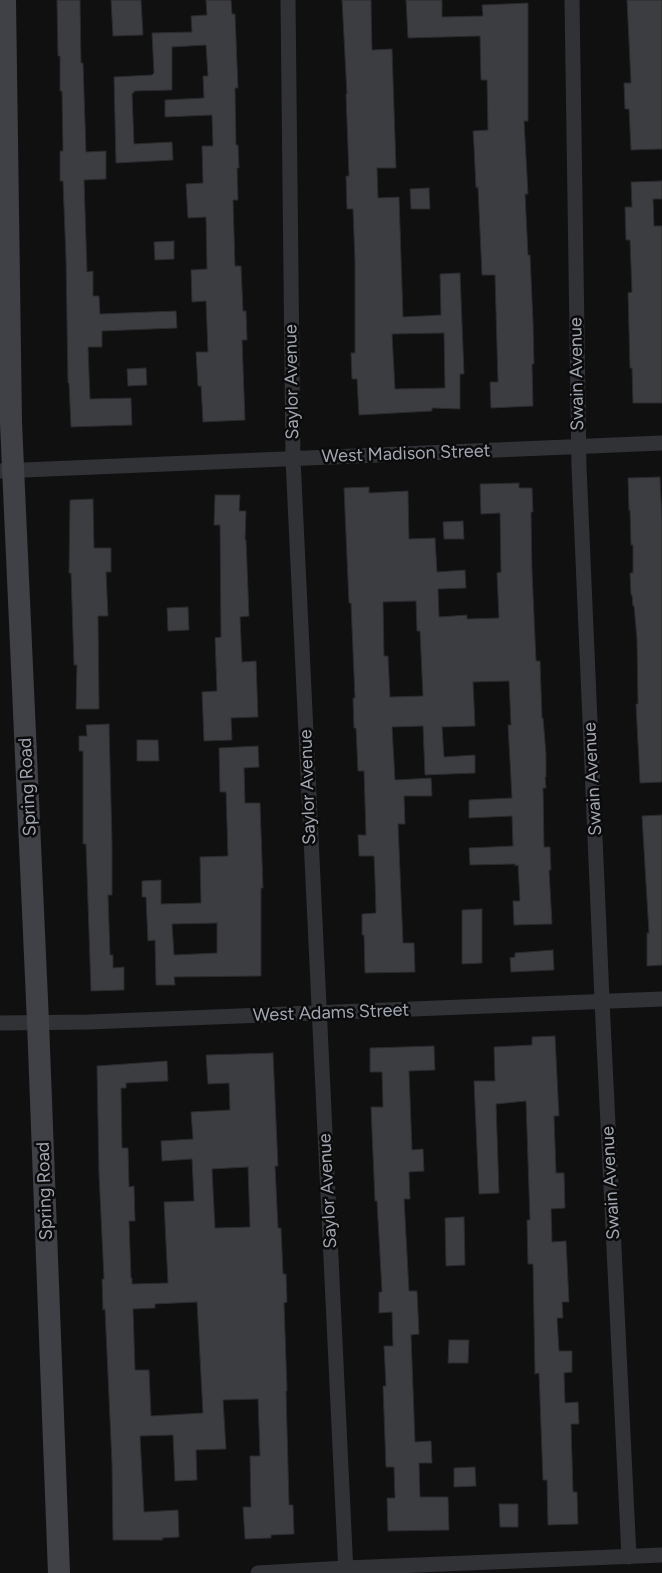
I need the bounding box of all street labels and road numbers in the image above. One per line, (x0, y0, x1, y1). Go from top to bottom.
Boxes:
street label: Swain Avenue (565, 317, 589, 431)
street label: Saylor Avenue (280, 324, 304, 440)
street label: West Madison Street (321, 440, 491, 468)
street label: Swain Avenue (579, 722, 607, 836)
street label: Saylor Avenue (295, 729, 321, 845)
street label: Spring Road (15, 737, 41, 837)
street label: West Adams Street (252, 999, 410, 1027)
street label: Swain Avenue (597, 1126, 625, 1240)
street label: Saylor Avenue (314, 1133, 342, 1249)
street label: Spring Road (32, 1141, 58, 1241)

